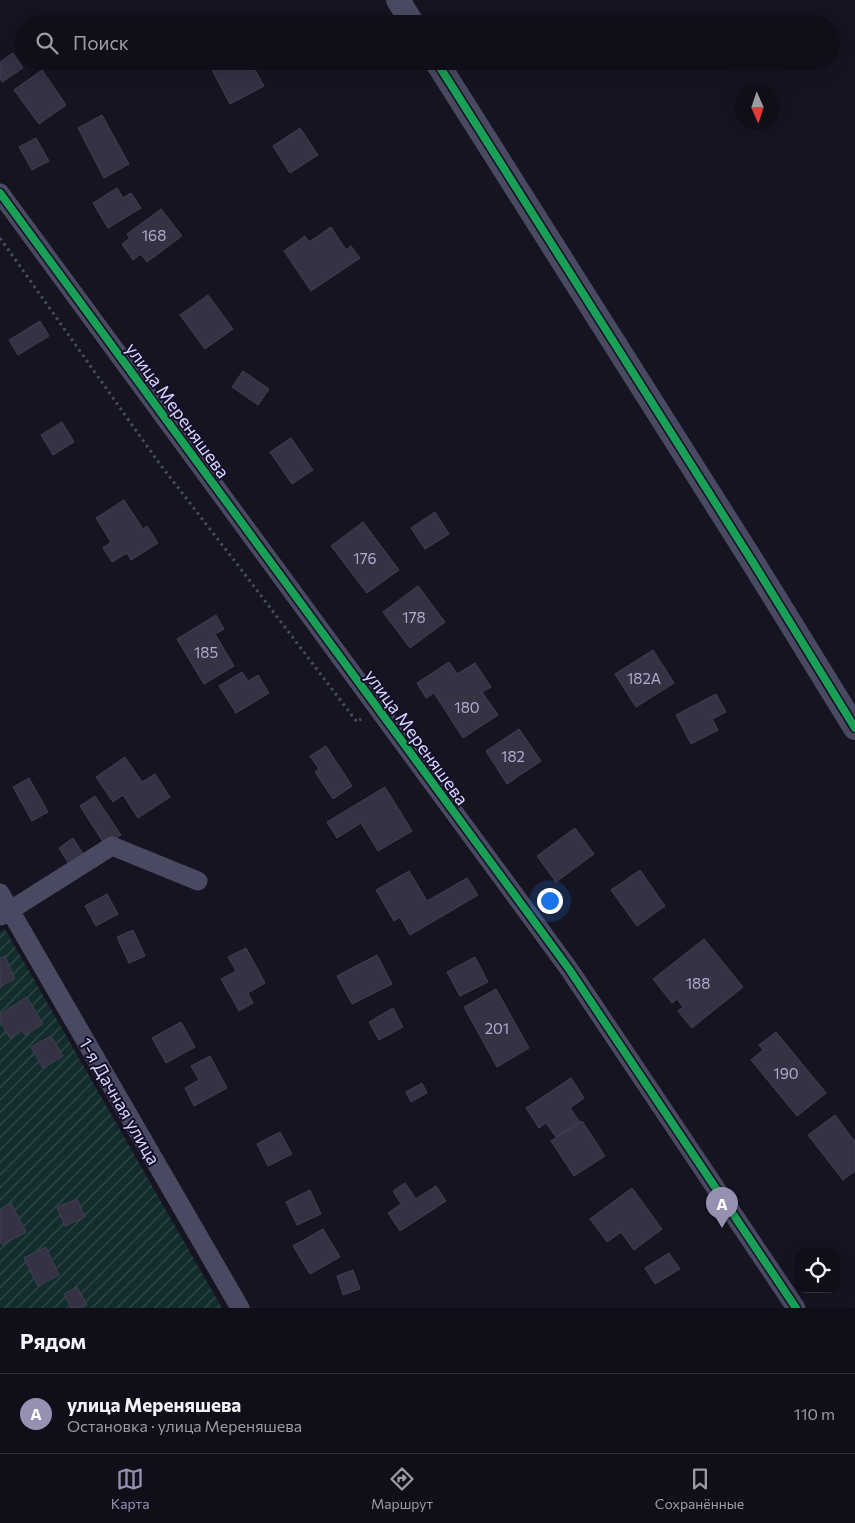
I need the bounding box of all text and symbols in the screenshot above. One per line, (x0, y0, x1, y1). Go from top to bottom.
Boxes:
search box (15, 15, 840, 70)
icon: search (33, 29, 61, 57)
text: Поиск (73, 31, 129, 54)
north arrow (735, 85, 780, 130)
house number: 168 (142, 226, 166, 244)
street label: улица Мереняшева (121, 338, 235, 482)
house number: 176 (353, 549, 377, 567)
house number: 178 (402, 608, 426, 626)
house number: 185 (194, 643, 218, 661)
street label: улица Мереняшева (360, 665, 474, 809)
house number: 182А (627, 669, 661, 687)
house number: 180 (454, 698, 480, 716)
house number: 182 (501, 747, 525, 765)
your location (537, 888, 563, 914)
house number: 188 (686, 974, 710, 992)
house number: 201 (485, 1019, 509, 1037)
street label: 1-я Дачная улица (75, 1034, 165, 1168)
house number: 190 (773, 1064, 799, 1082)
pin: A (706, 1187, 738, 1228)
map controls (795, 1248, 840, 1293)
button: locate (795, 1248, 840, 1293)
text: Рядом (20, 1328, 86, 1353)
text: улица Мереняшева (67, 1393, 241, 1416)
text: A (30, 1404, 42, 1423)
text: 110 m (794, 1404, 835, 1423)
text: Остановка · улица Мереняшева (67, 1416, 302, 1435)
tab: Карта (111, 1465, 149, 1512)
tab: Маршрут (371, 1465, 433, 1512)
tab: Сохранённые (655, 1465, 744, 1512)

